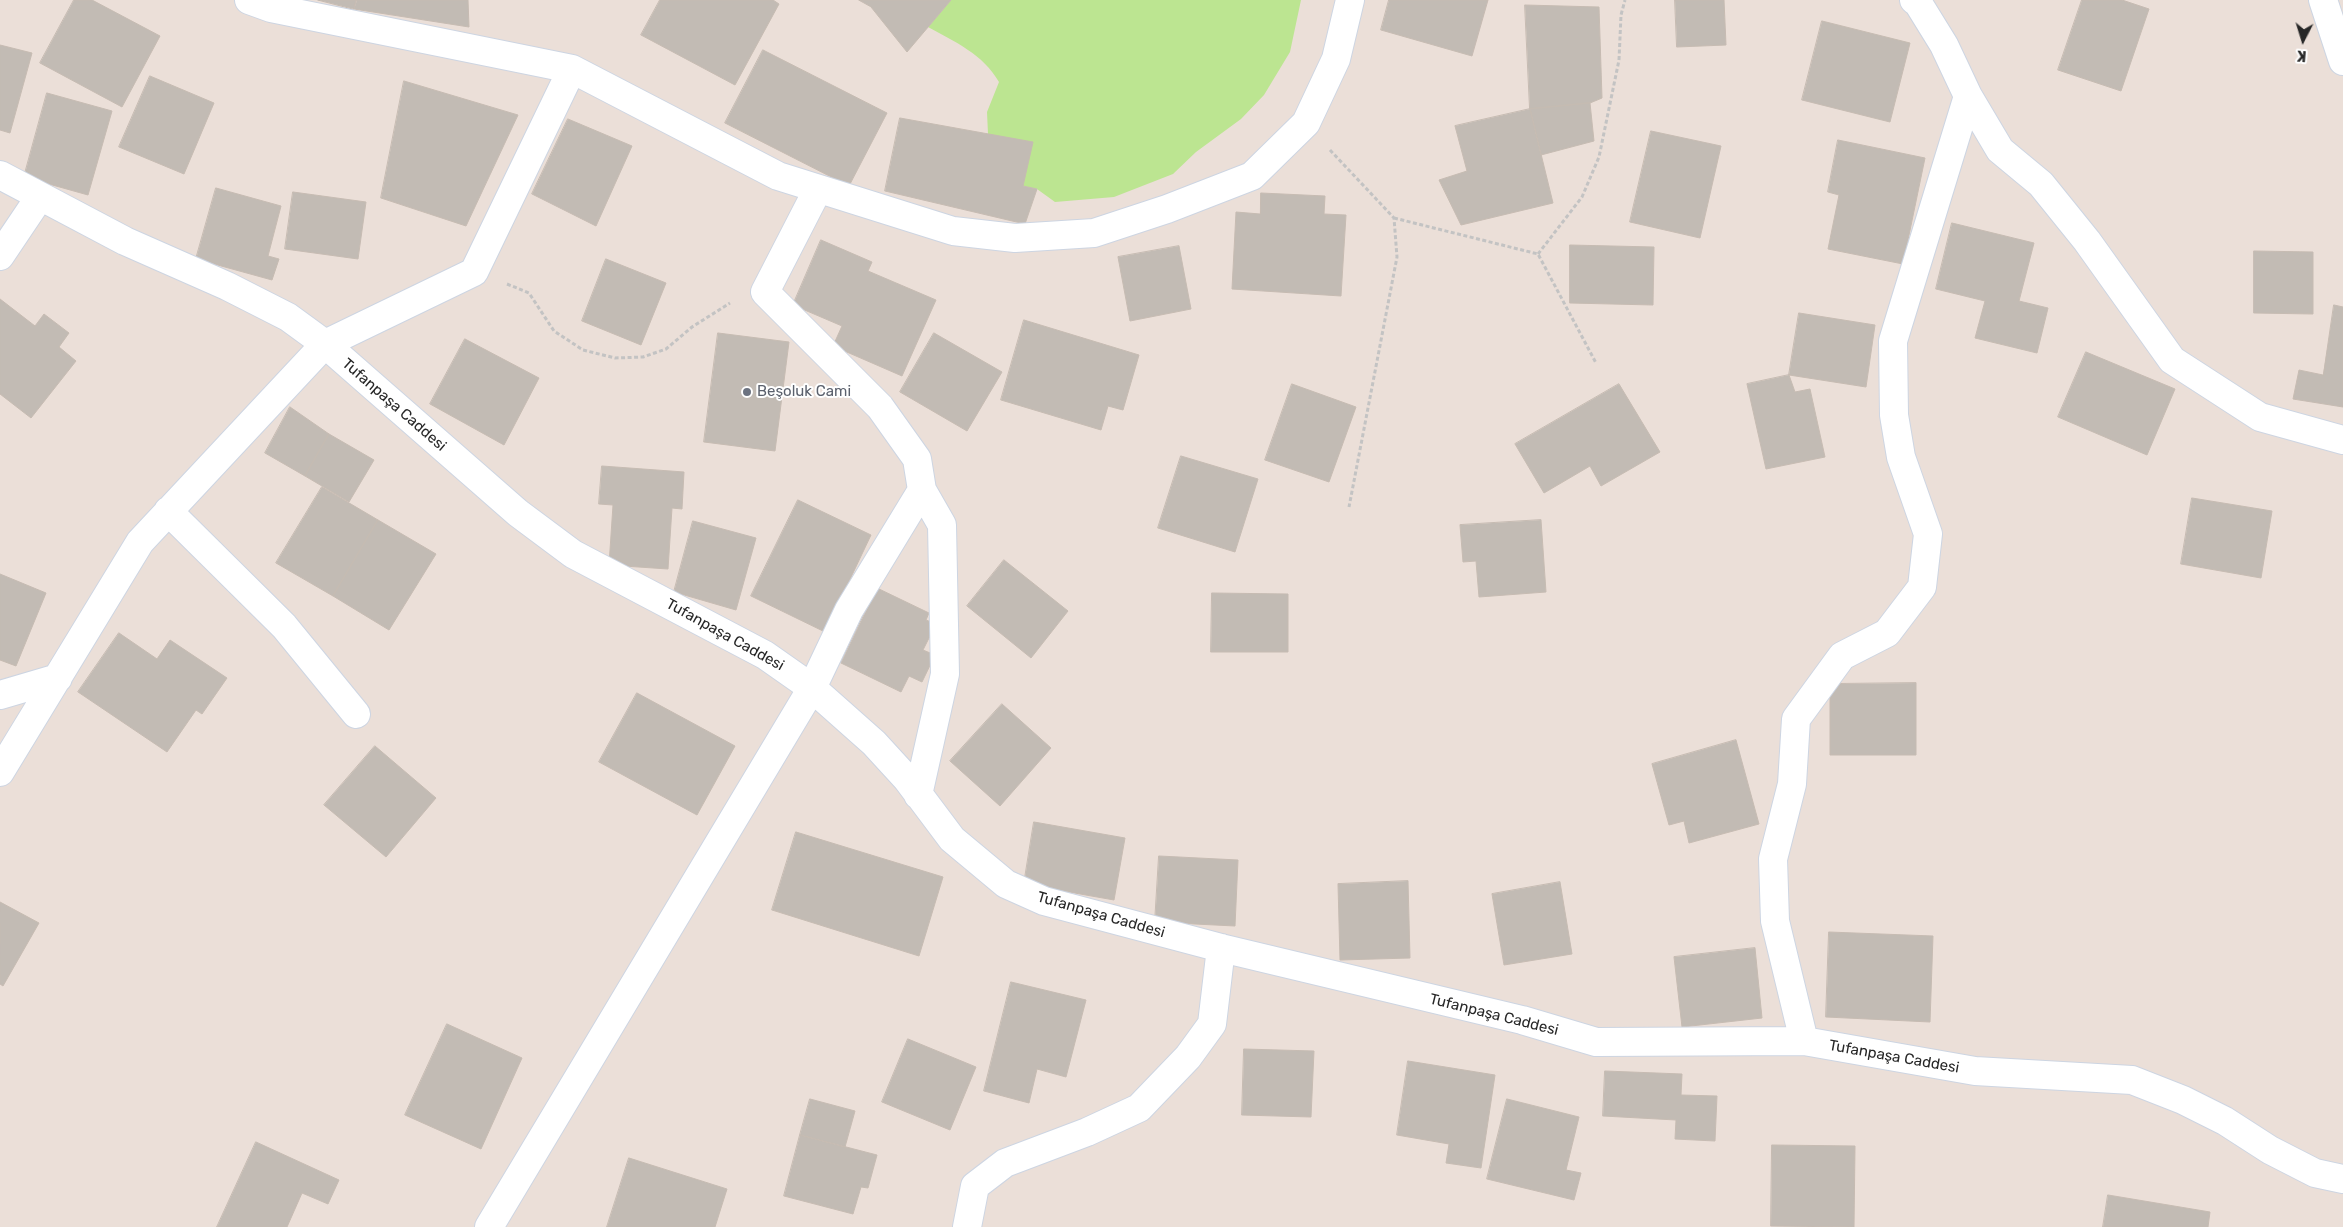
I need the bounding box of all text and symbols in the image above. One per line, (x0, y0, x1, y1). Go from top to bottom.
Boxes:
north arrow (2278, 15, 2328, 65)
text: K (2296, 47, 2307, 64)
street label: Tufanpaşa Caddesi (338, 355, 450, 455)
place label: Beşoluk Cami (757, 383, 851, 401)
marker: Beşoluk Cami (741, 386, 753, 398)
street label: Tufanpaşa Caddesi (663, 595, 787, 675)
street label: Tufanpaşa Caddesi (1035, 888, 1167, 942)
street label: Tufanpaşa Caddesi (1428, 990, 1560, 1040)
street label: Tufanpaşa Caddesi (1827, 1037, 1961, 1077)

